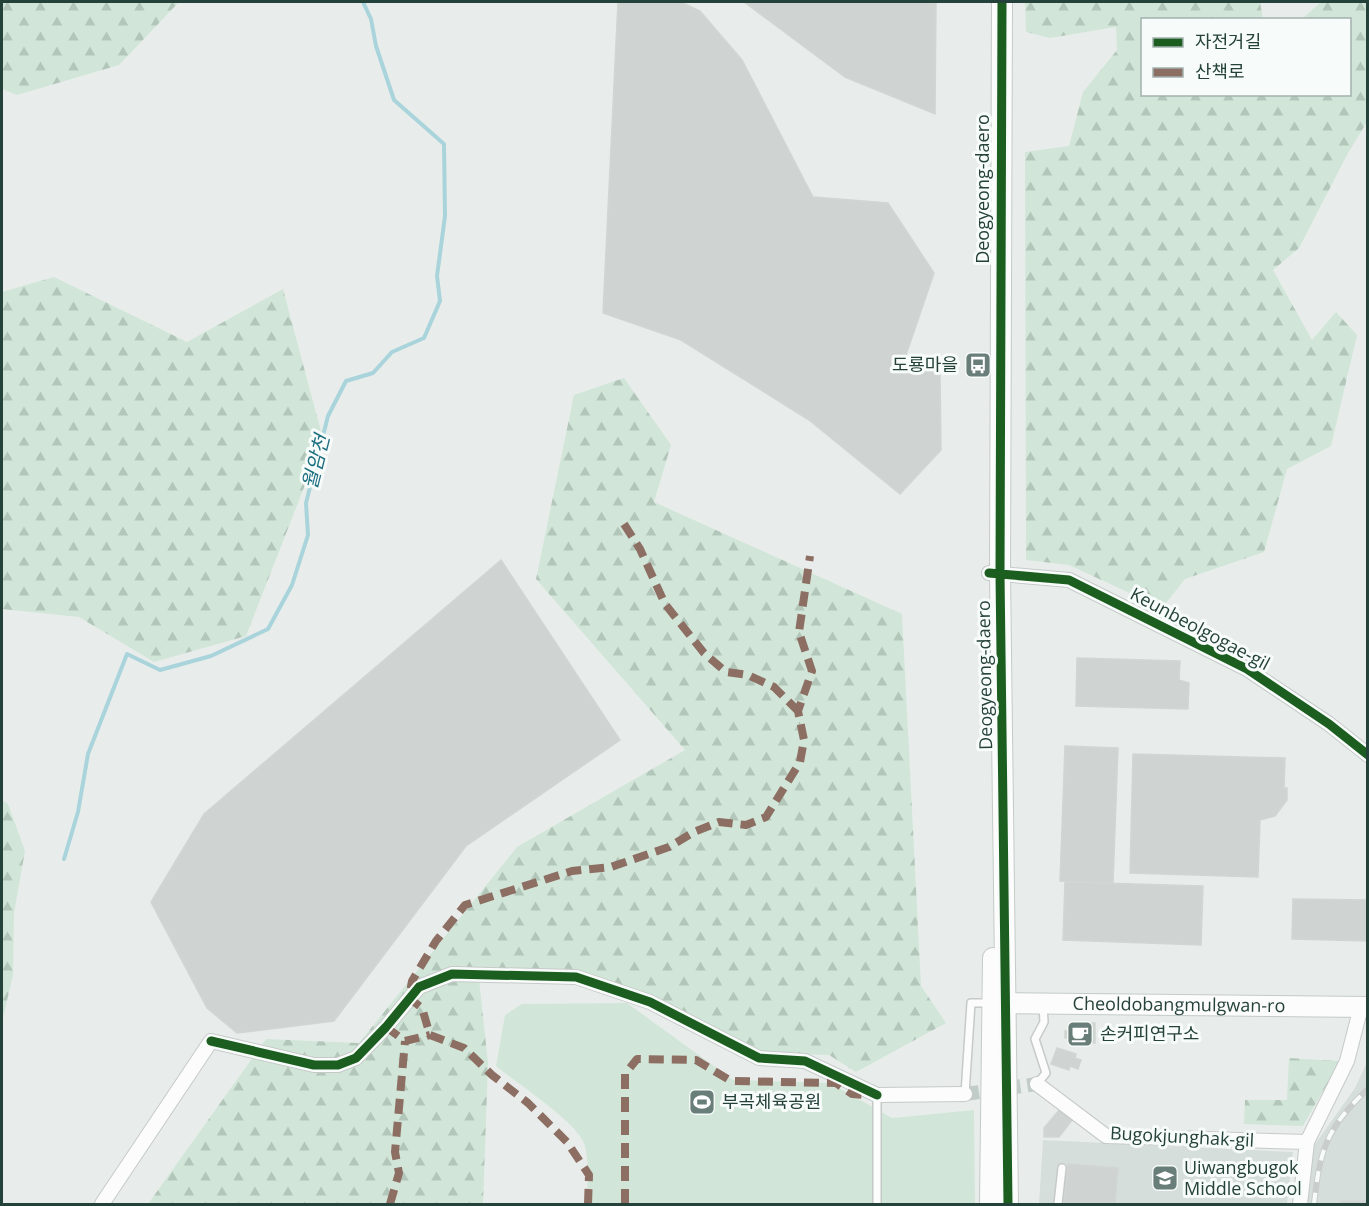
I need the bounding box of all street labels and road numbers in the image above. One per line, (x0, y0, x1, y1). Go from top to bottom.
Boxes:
street label: Deogyeong-daero (970, 114, 994, 264)
street label: Keunbeolgogae-gil (1126, 581, 1274, 675)
street label: Deogyeong-daero (971, 600, 997, 750)
street label: Cheoldobangmulgwan-ro (1073, 991, 1285, 1017)
street label: Bugokjunghak-gil (1109, 1120, 1255, 1152)

